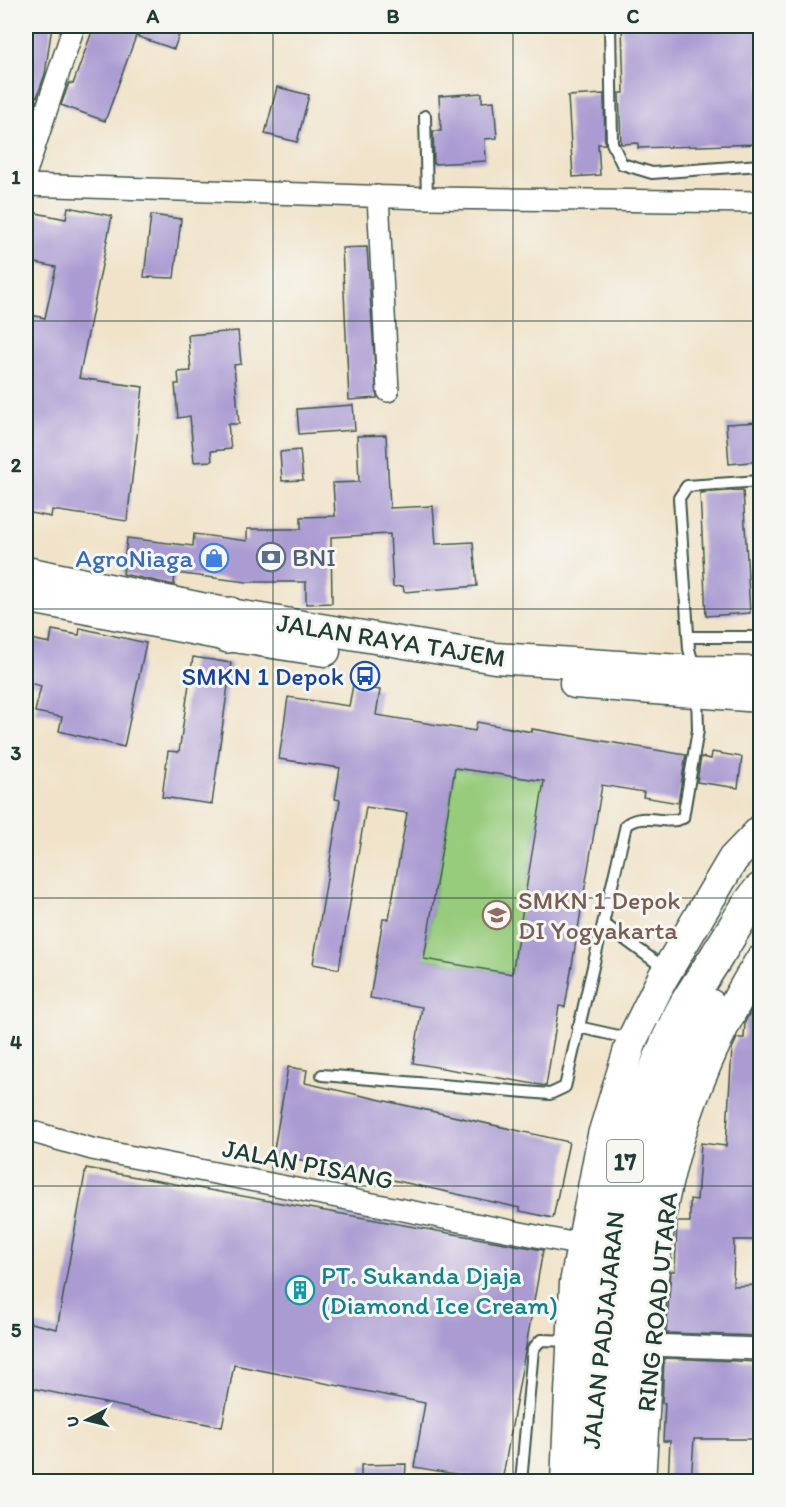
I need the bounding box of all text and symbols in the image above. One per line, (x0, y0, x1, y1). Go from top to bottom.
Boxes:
text: A (146, 4, 160, 28)
text: B (387, 4, 400, 28)
text: C (627, 4, 640, 28)
text: 1 (11, 165, 21, 189)
text: 2 (11, 453, 22, 477)
bank icon: BNI (255, 541, 287, 573)
place label: BNI (292, 541, 336, 573)
place label: AgroNiaga (75, 542, 193, 574)
shop icon: AgroNiaga (198, 542, 230, 574)
street label: JALAN RAYA TAJEM (274, 606, 508, 674)
place label: SMKN 1 Depok (181, 660, 344, 692)
bus stop icon: SMKN 1 Depok (349, 660, 381, 692)
text: 3 (11, 741, 22, 765)
place label: SMKN 1 Depok DI Yogyakarta (518, 884, 681, 946)
school or university icon: SMKN 1 Depok DI Yogyakarta (481, 899, 513, 931)
text: 4 (10, 1030, 22, 1054)
street label: JALAN PISANG (220, 1132, 396, 1196)
road number: 17 (607, 1140, 643, 1182)
street label: RING ROAD UTARA (630, 1190, 684, 1414)
street label: JALAN PADJAJARAN (575, 1209, 631, 1451)
place label: PT. Sukanda Djaja (Diamond Ice Cream) (321, 1259, 558, 1321)
building icon: PT. Sukanda Djaja (Diamond Ice Cream) (284, 1274, 316, 1306)
text: 5 (11, 1318, 22, 1342)
north arrow (57, 1390, 117, 1450)
text: U (63, 1415, 83, 1428)

